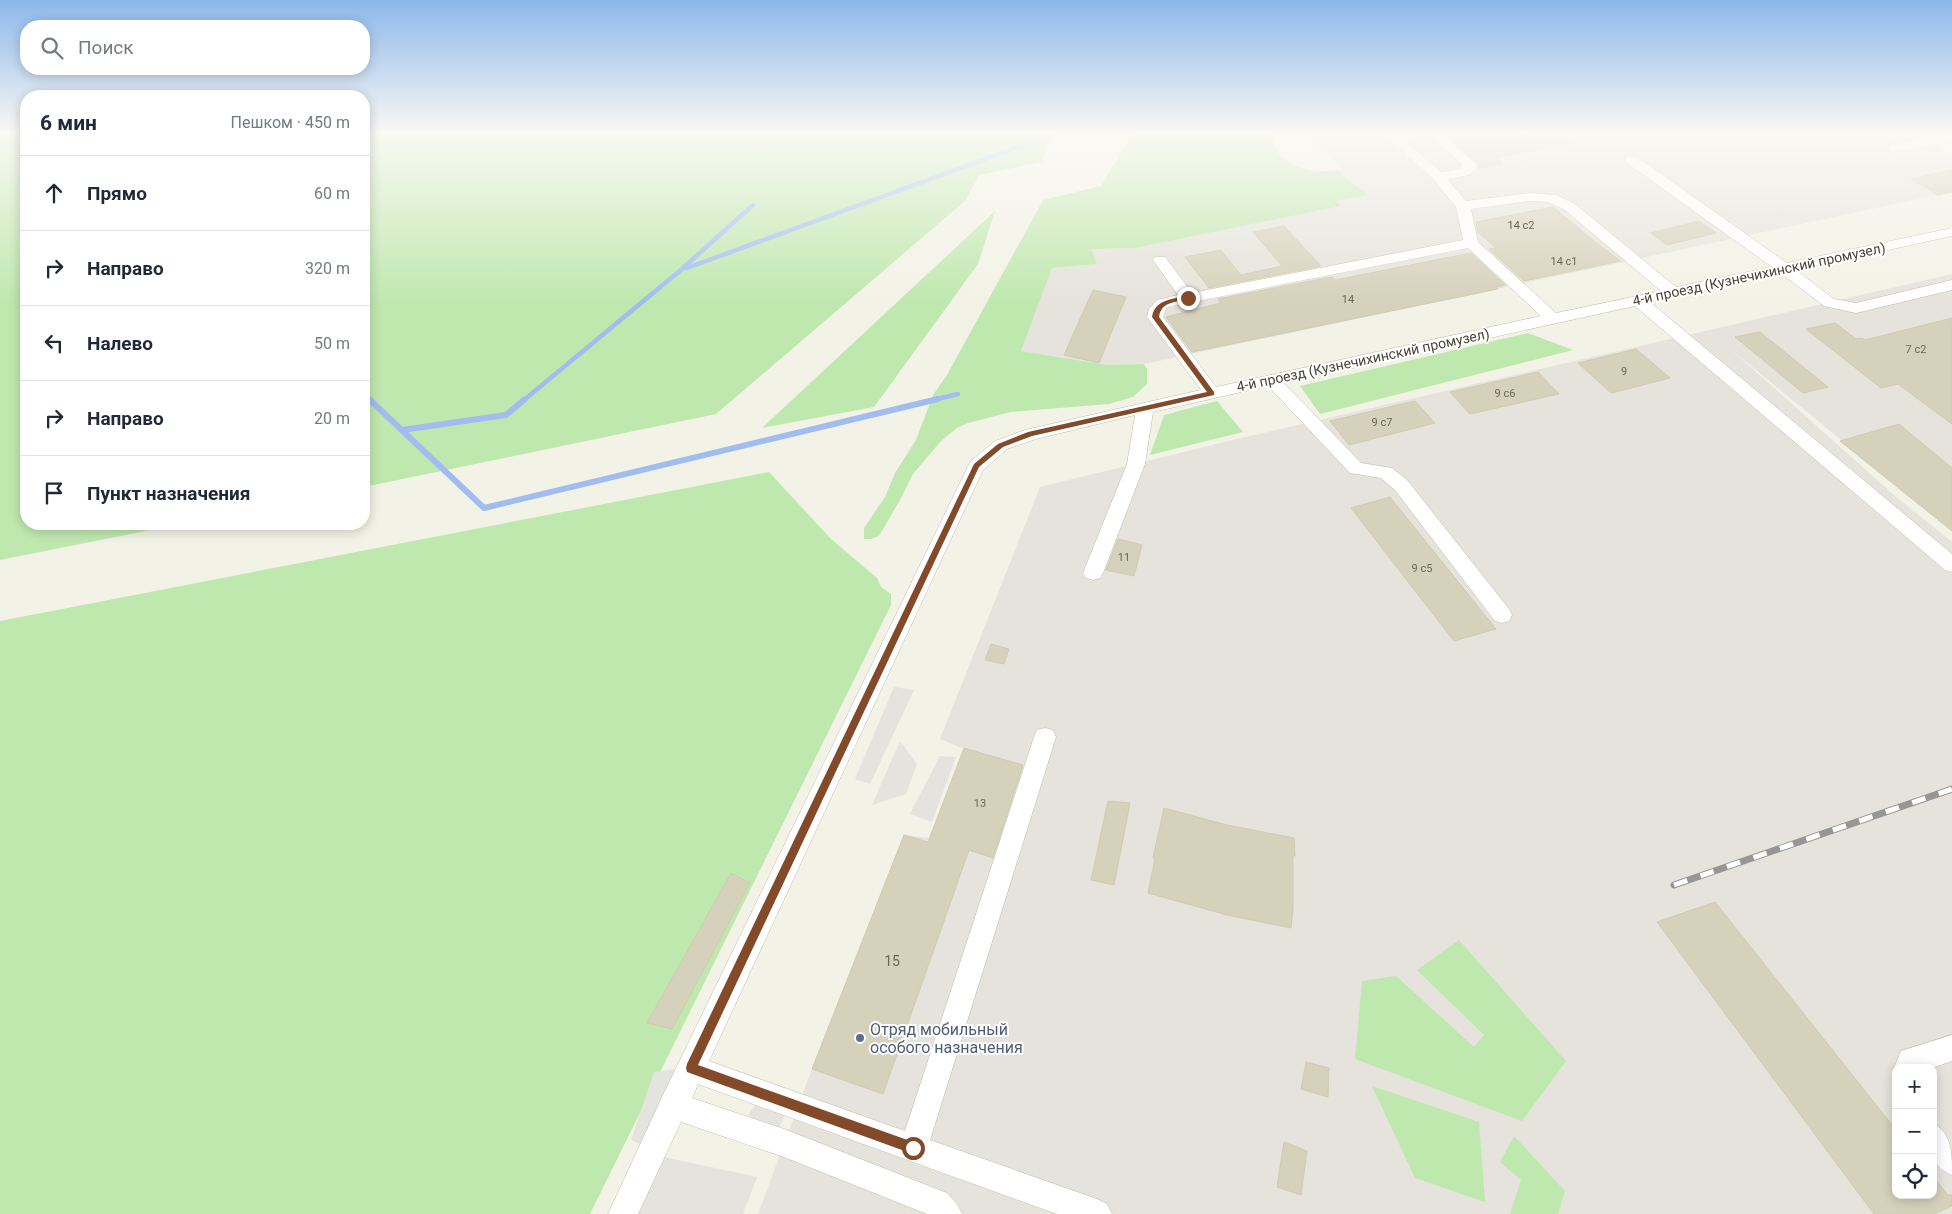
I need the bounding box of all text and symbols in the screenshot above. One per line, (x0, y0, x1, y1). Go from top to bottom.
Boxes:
search box (20, 20, 370, 75)
icon: search (38, 34, 66, 62)
text: Поиск (78, 36, 134, 59)
text: 6 мин (40, 111, 97, 135)
text: Пешком · 450 m (231, 113, 350, 132)
icon: ahead (40, 179, 68, 207)
text: Прямо (87, 182, 147, 205)
text: 60 m (314, 184, 350, 203)
house number: 14 с2 (1507, 219, 1535, 232)
street label: 4-й проезд (Кузнечихинский промузел) (1631, 239, 1887, 310)
icon: right (40, 254, 68, 282)
house number: 14 с1 (1550, 255, 1578, 268)
text: Направо (87, 257, 164, 280)
text: 320 m (305, 259, 350, 278)
route end (1177, 287, 1200, 310)
house number: 14 (1342, 293, 1354, 306)
street label: 4-й проезд (Кузнечихинский промузел) (1235, 325, 1491, 396)
icon: left (40, 329, 68, 357)
text: Налево (87, 332, 153, 355)
text: 50 m (314, 334, 350, 353)
house number: 7 с2 (1906, 343, 1926, 356)
house number: 9 (1621, 365, 1627, 378)
house number: 9 с6 (1495, 387, 1515, 400)
icon: right (40, 404, 68, 432)
text: Направо (87, 407, 164, 430)
text: 20 m (314, 409, 350, 428)
house number: 9 с7 (1372, 416, 1392, 429)
icon: arrive (40, 479, 68, 507)
text: Пункт назначения (87, 482, 250, 505)
house number: 11 (1118, 551, 1130, 564)
house number: 9 с5 (1412, 562, 1432, 575)
house number: 13 (974, 797, 986, 810)
house number: 15 (884, 953, 900, 969)
place label: Отряд мобильный особого назначения (870, 1020, 1023, 1057)
marker: Отряд мобильный особого назначения (854, 1032, 866, 1044)
map controls (1892, 1064, 1937, 1199)
button: + (1892, 1064, 1937, 1109)
button: − (1892, 1109, 1937, 1154)
route start (902, 1137, 925, 1160)
button: locate (1892, 1154, 1937, 1199)

